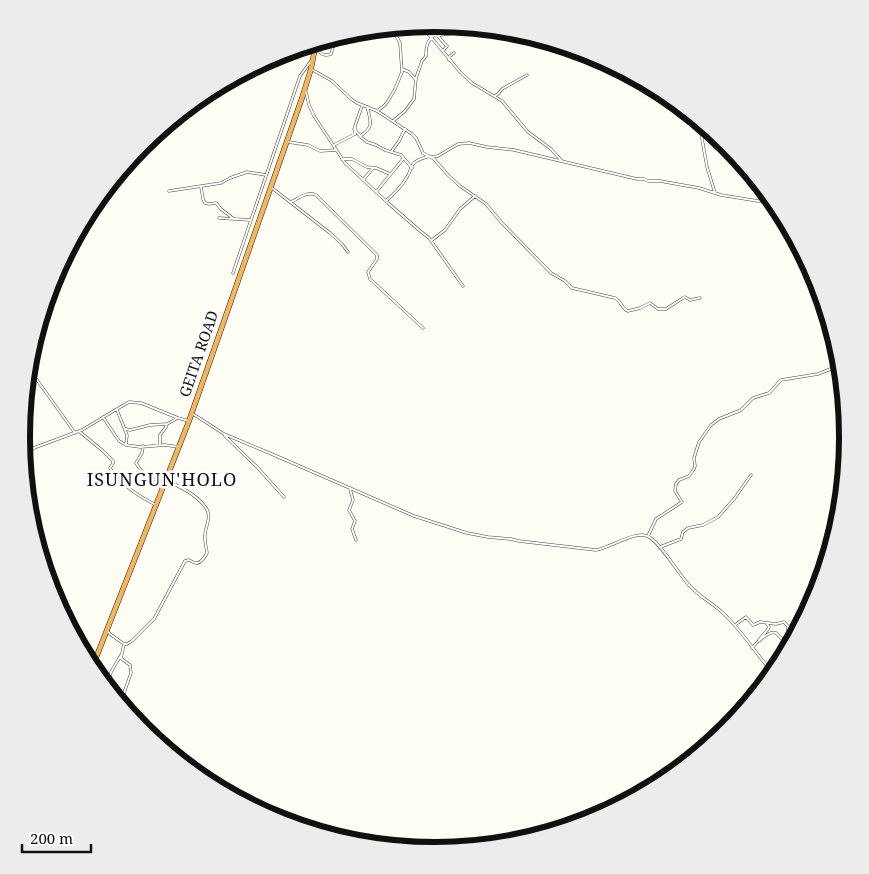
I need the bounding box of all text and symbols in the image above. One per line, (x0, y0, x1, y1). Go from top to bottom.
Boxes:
street label: GEITA ROAD (174, 308, 222, 400)
district label: ISUNGUN'HOLO (87, 467, 237, 491)
scale bar (22, 822, 91, 854)
text: 200 m (30, 828, 73, 848)

